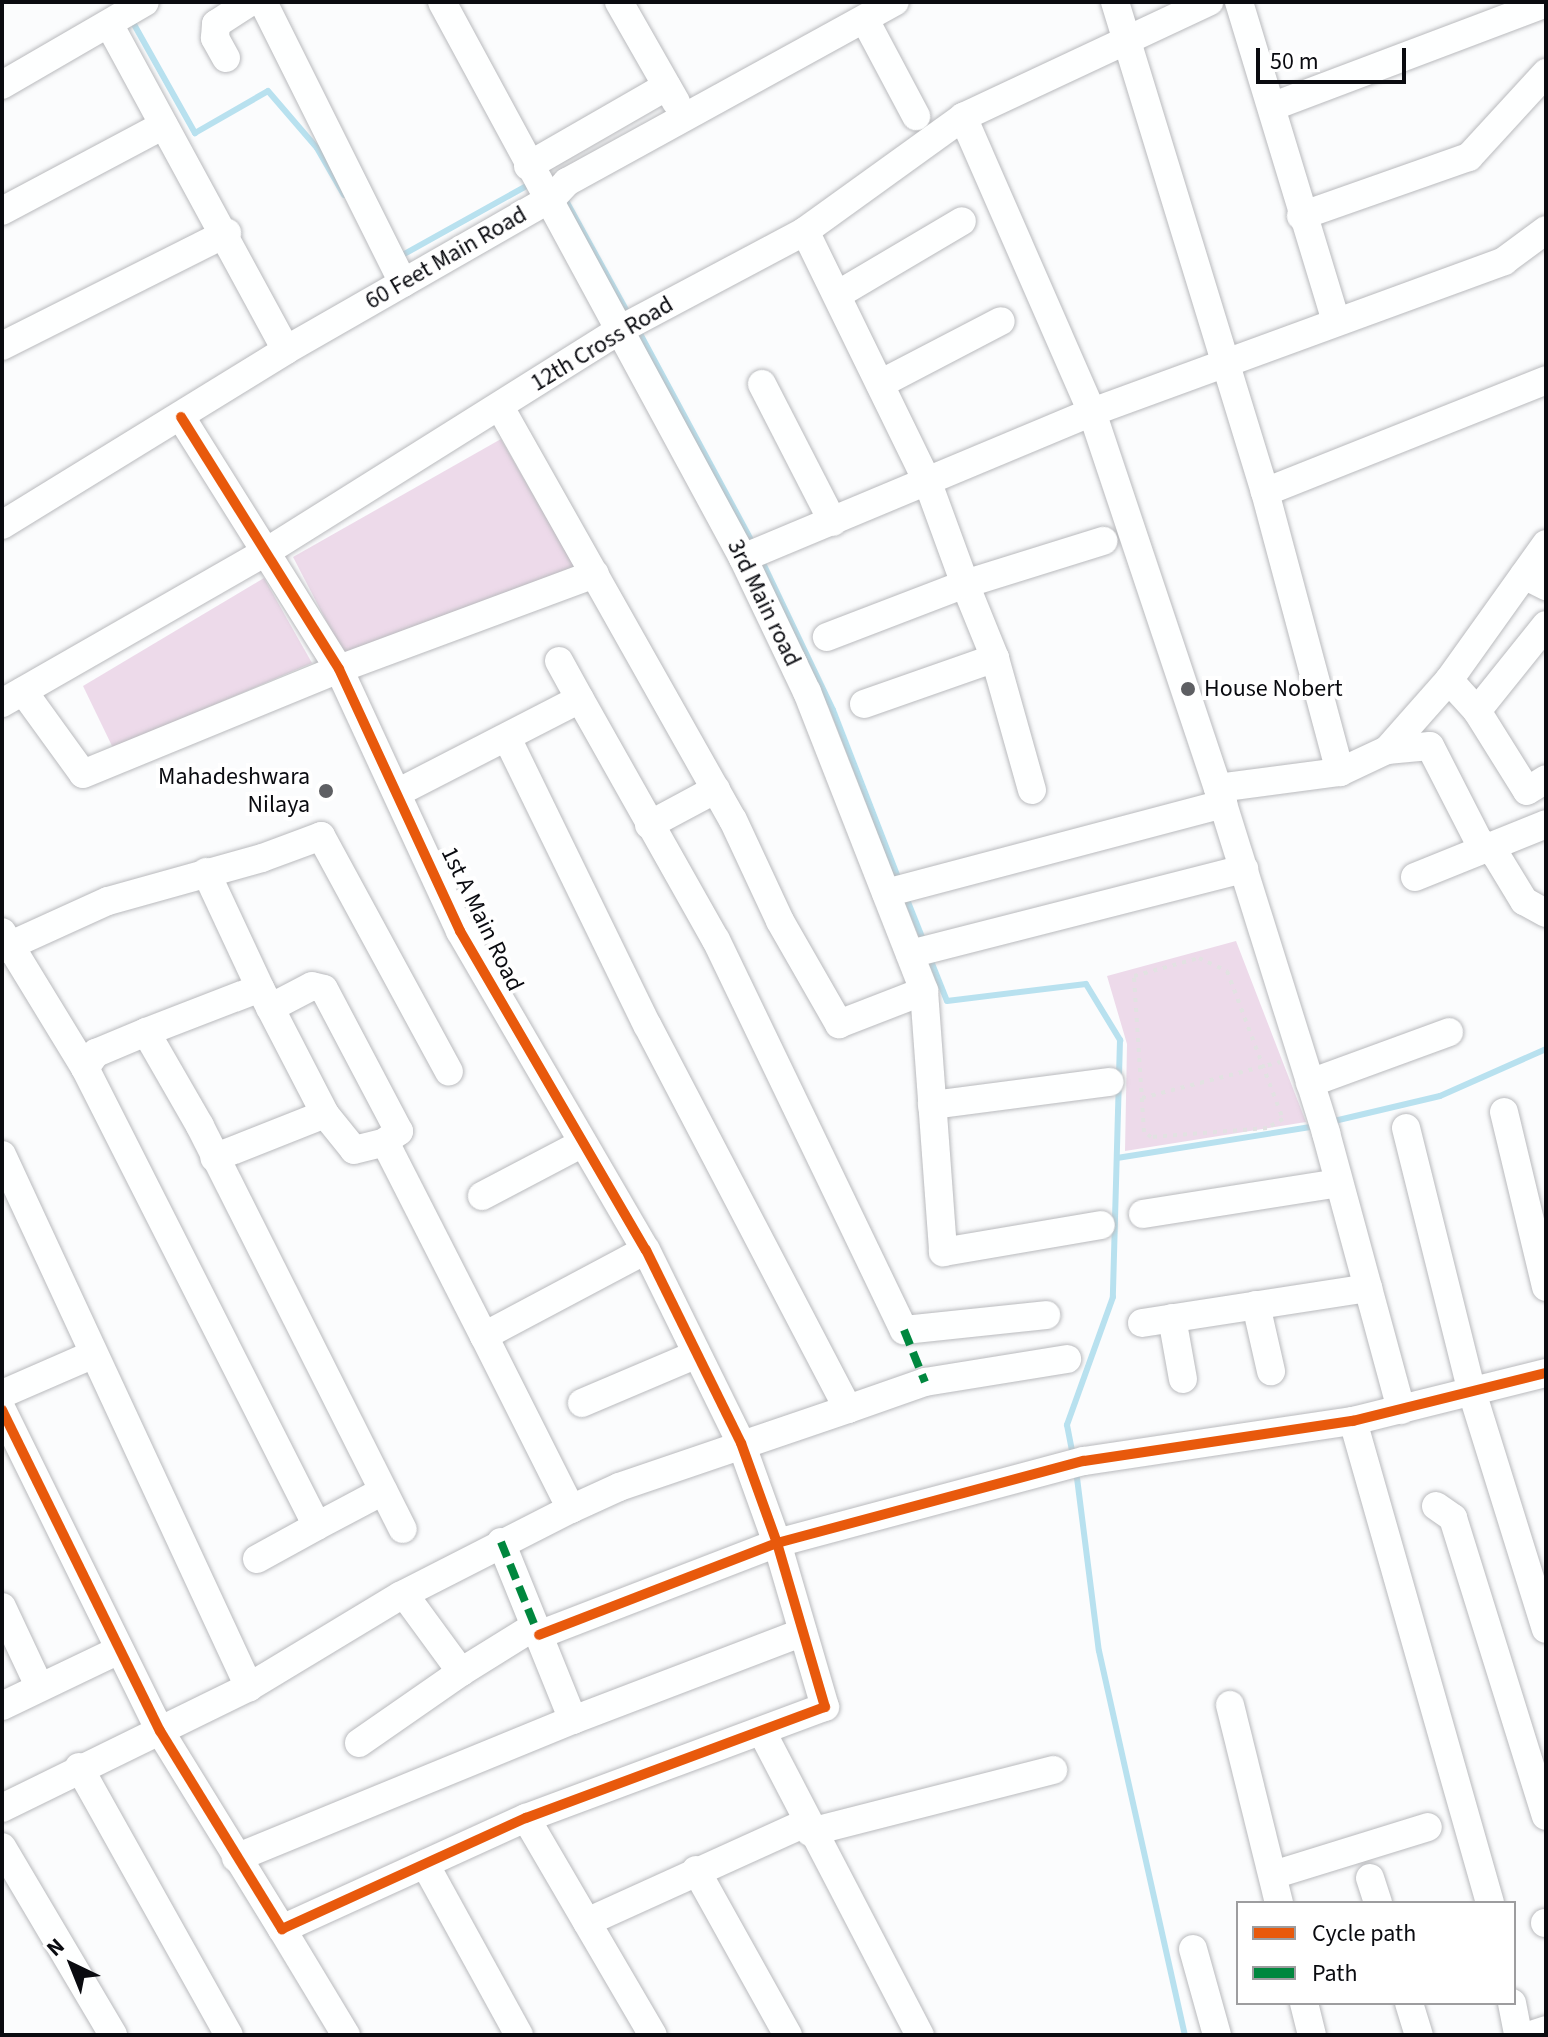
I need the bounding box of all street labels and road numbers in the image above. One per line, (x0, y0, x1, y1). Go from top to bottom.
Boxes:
street label: 60 Feet Main Road (360, 200, 532, 316)
street label: 12th Cross Road (526, 290, 678, 398)
street label: 3rd Main road (721, 535, 807, 671)
street label: 1st A Main Road (435, 842, 529, 996)

